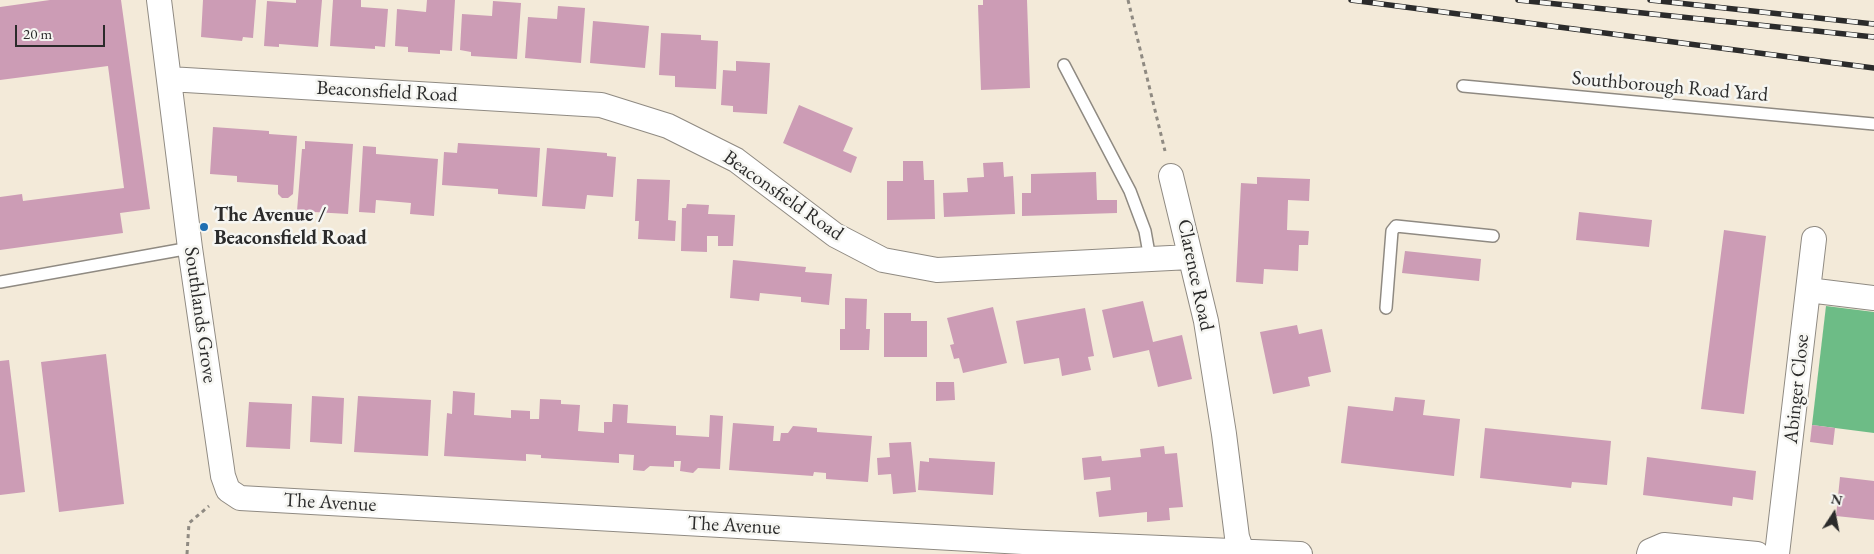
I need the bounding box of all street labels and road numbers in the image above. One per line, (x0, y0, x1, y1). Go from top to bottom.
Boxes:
street label: Southborough Road Yard (1571, 66, 1769, 108)
street label: Beaconsfield Road (316, 76, 458, 108)
street label: Beaconsfield Road (718, 146, 848, 246)
street label: Clarence Road (1171, 217, 1219, 333)
street label: Southlands Grove (179, 245, 221, 385)
street label: Abinger Close (1779, 333, 1815, 445)
street label: The Avenue (283, 489, 377, 517)
street label: The Avenue (687, 512, 781, 540)

